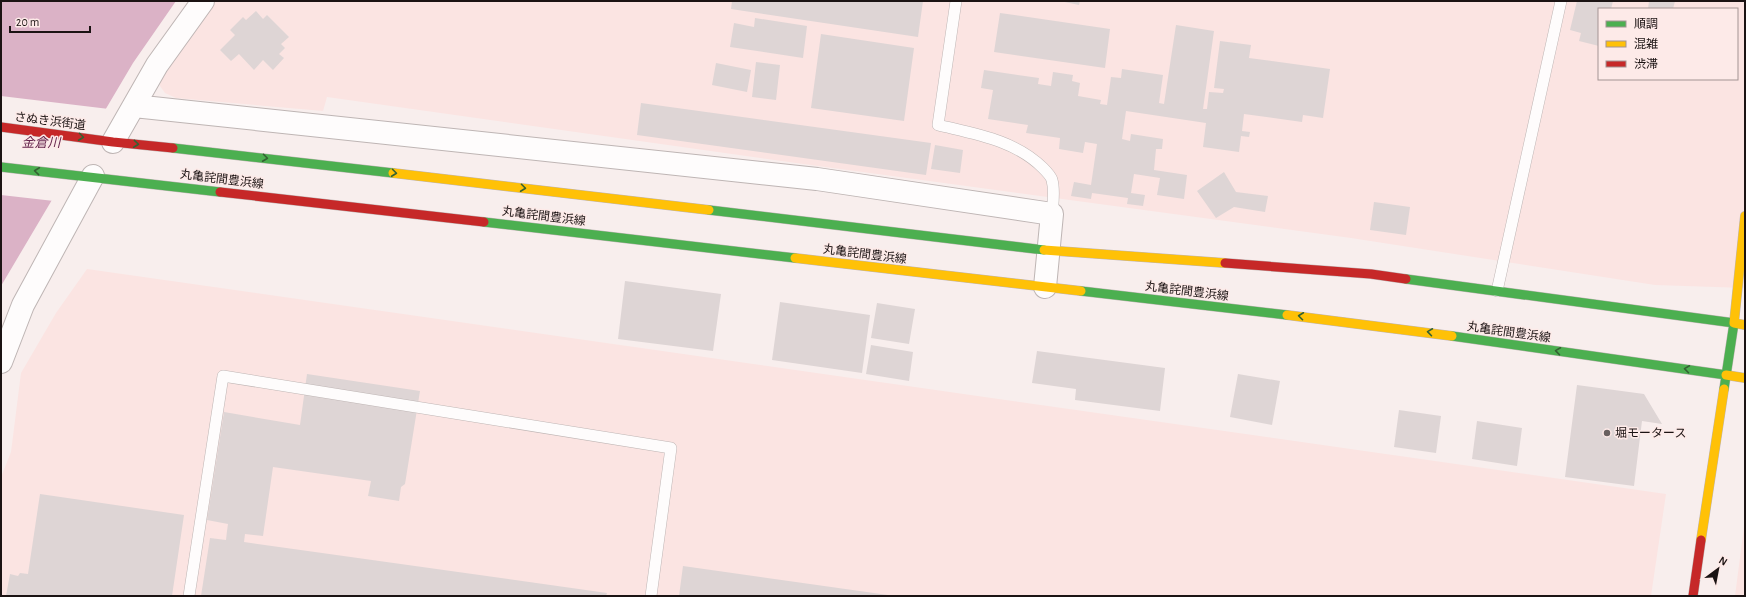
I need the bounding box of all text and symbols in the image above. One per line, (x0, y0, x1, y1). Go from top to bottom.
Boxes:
scale bar (10, 8, 90, 34)
legend (1598, 8, 1738, 80)
text: 20 m (16, 16, 39, 28)
text: 順調 (1634, 18, 1658, 30)
text: 混雑 (1634, 37, 1658, 50)
text: 渋滞 (1634, 58, 1658, 70)
street label: さぬき浜街道 (14, 110, 86, 131)
one-way arrow (78, 132, 84, 141)
water label: 金倉川 (21, 136, 62, 150)
one-way arrow (133, 139, 139, 148)
one-way arrow (262, 153, 268, 162)
one-way arrow (34, 167, 40, 176)
street label: 丸亀詫間豊浜線 (180, 167, 265, 190)
one-way arrow (391, 168, 397, 177)
one-way arrow (520, 183, 526, 192)
street label: 丸亀詫間豊浜線 (502, 204, 587, 227)
street label: 丸亀詫間豊浜線 (823, 242, 908, 265)
street label: 丸亀詫間豊浜線 (1145, 279, 1230, 302)
one-way arrow (1298, 312, 1304, 321)
street label: 丸亀詫間豊浜線 (1467, 319, 1552, 344)
one-way arrow (1427, 328, 1433, 337)
one-way arrow (1555, 347, 1561, 356)
one-way arrow (1684, 365, 1690, 374)
place label: 堀モータース (1615, 427, 1686, 439)
marker: 堀モータース (1602, 428, 1612, 438)
north arrow (1698, 549, 1738, 589)
text: N (1717, 554, 1729, 568)

